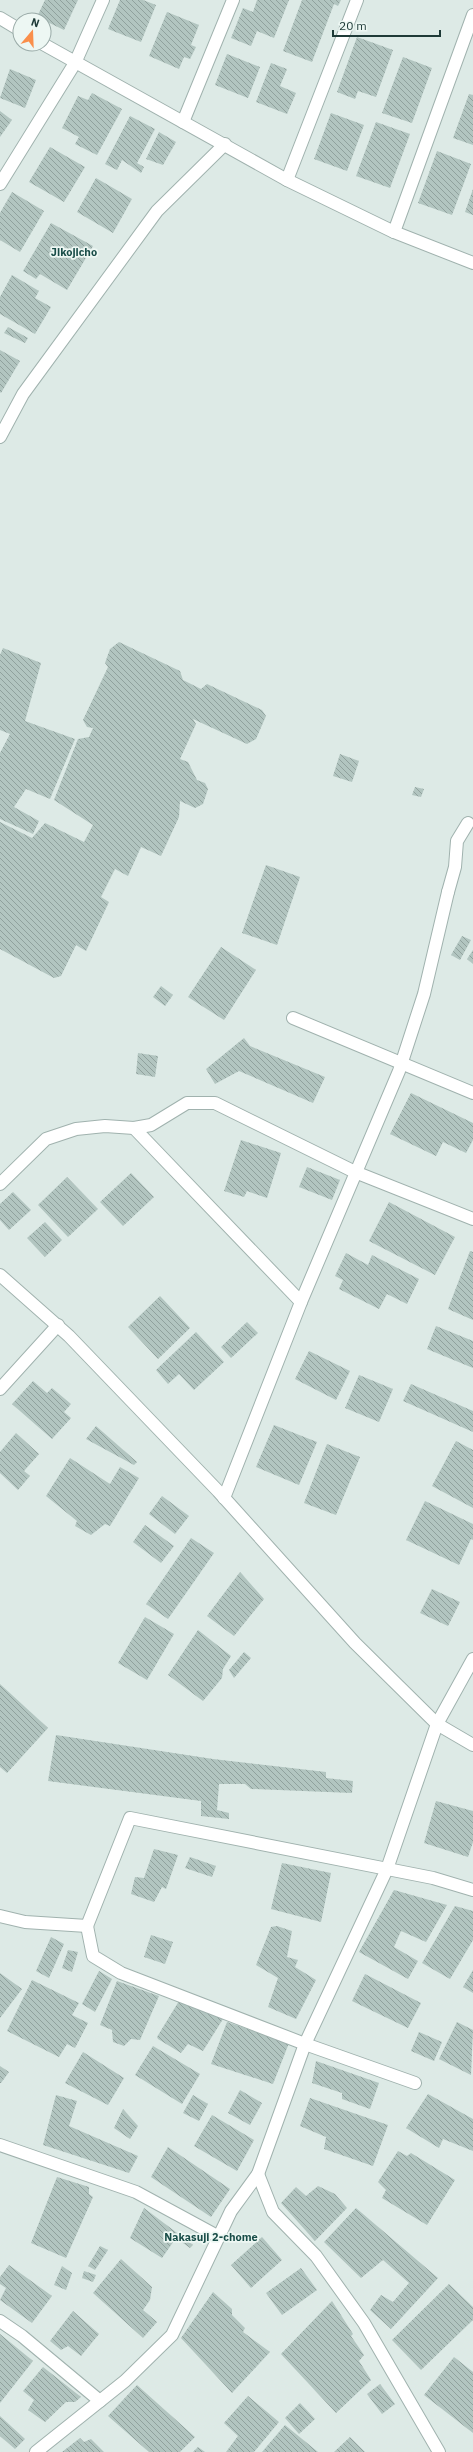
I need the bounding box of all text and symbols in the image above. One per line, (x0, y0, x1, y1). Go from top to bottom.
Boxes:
north arrow (12, 12, 52, 52)
scale bar (333, 12, 440, 38)
text: N (29, 15, 41, 30)
text: 20 m (339, 18, 367, 33)
district label: Jikojicho (51, 245, 97, 259)
district label: Nakasuji 2-chome (164, 2230, 258, 2244)

